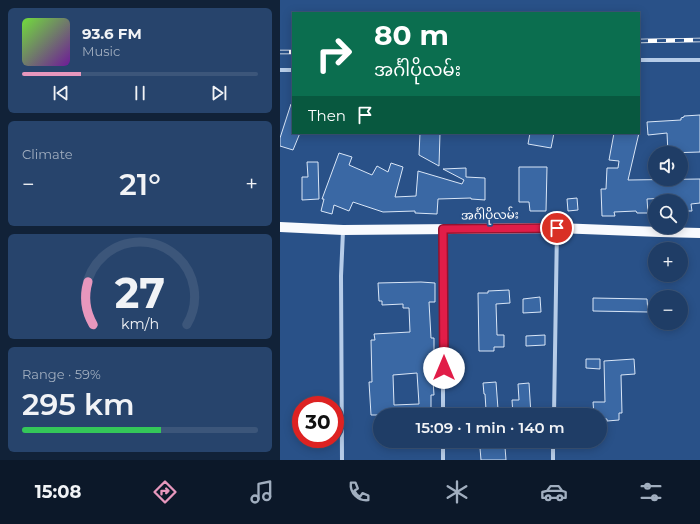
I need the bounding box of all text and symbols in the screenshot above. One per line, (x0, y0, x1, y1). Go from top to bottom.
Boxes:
text: 80 m (374, 18, 449, 52)
text: 93.6 FM (82, 24, 142, 43)
icon: right (308, 28, 360, 80)
text: Music (82, 43, 120, 59)
text: အင်္ဂါပိုလမ်း (374, 59, 461, 81)
icon: previous (50, 82, 72, 104)
icon: pause (129, 82, 151, 104)
icon: next (208, 82, 230, 104)
icon: arrive (354, 104, 376, 126)
text: Then (308, 106, 346, 125)
text: Climate (22, 146, 73, 162)
map controls (648, 146, 688, 330)
button: sound (648, 146, 688, 186)
text: 21° (119, 166, 161, 203)
text: − (22, 171, 35, 198)
text: + (245, 171, 258, 198)
button: search (648, 194, 688, 234)
street label: အင်္ဂါပိုလမ်း (461, 205, 519, 226)
pin (540, 211, 574, 245)
icon: arrive (546, 217, 568, 239)
button: + (648, 242, 688, 282)
text: 27 (115, 267, 165, 317)
button: − (648, 290, 688, 330)
text: km/h (121, 314, 159, 332)
position arrow (423, 347, 465, 389)
text: Range · 59% (22, 366, 101, 382)
text: 295 km (22, 386, 135, 423)
speed limit sign: 30 (292, 396, 344, 448)
text: 15:09 · 1 min · 140 m (416, 418, 564, 437)
icon: directions (151, 478, 179, 506)
icon: music (248, 478, 276, 506)
icon: phone (345, 478, 373, 506)
icon: climate (443, 478, 471, 506)
icon: car (540, 478, 568, 506)
icon: filters (637, 478, 665, 506)
text: 15:08 (35, 481, 81, 503)

